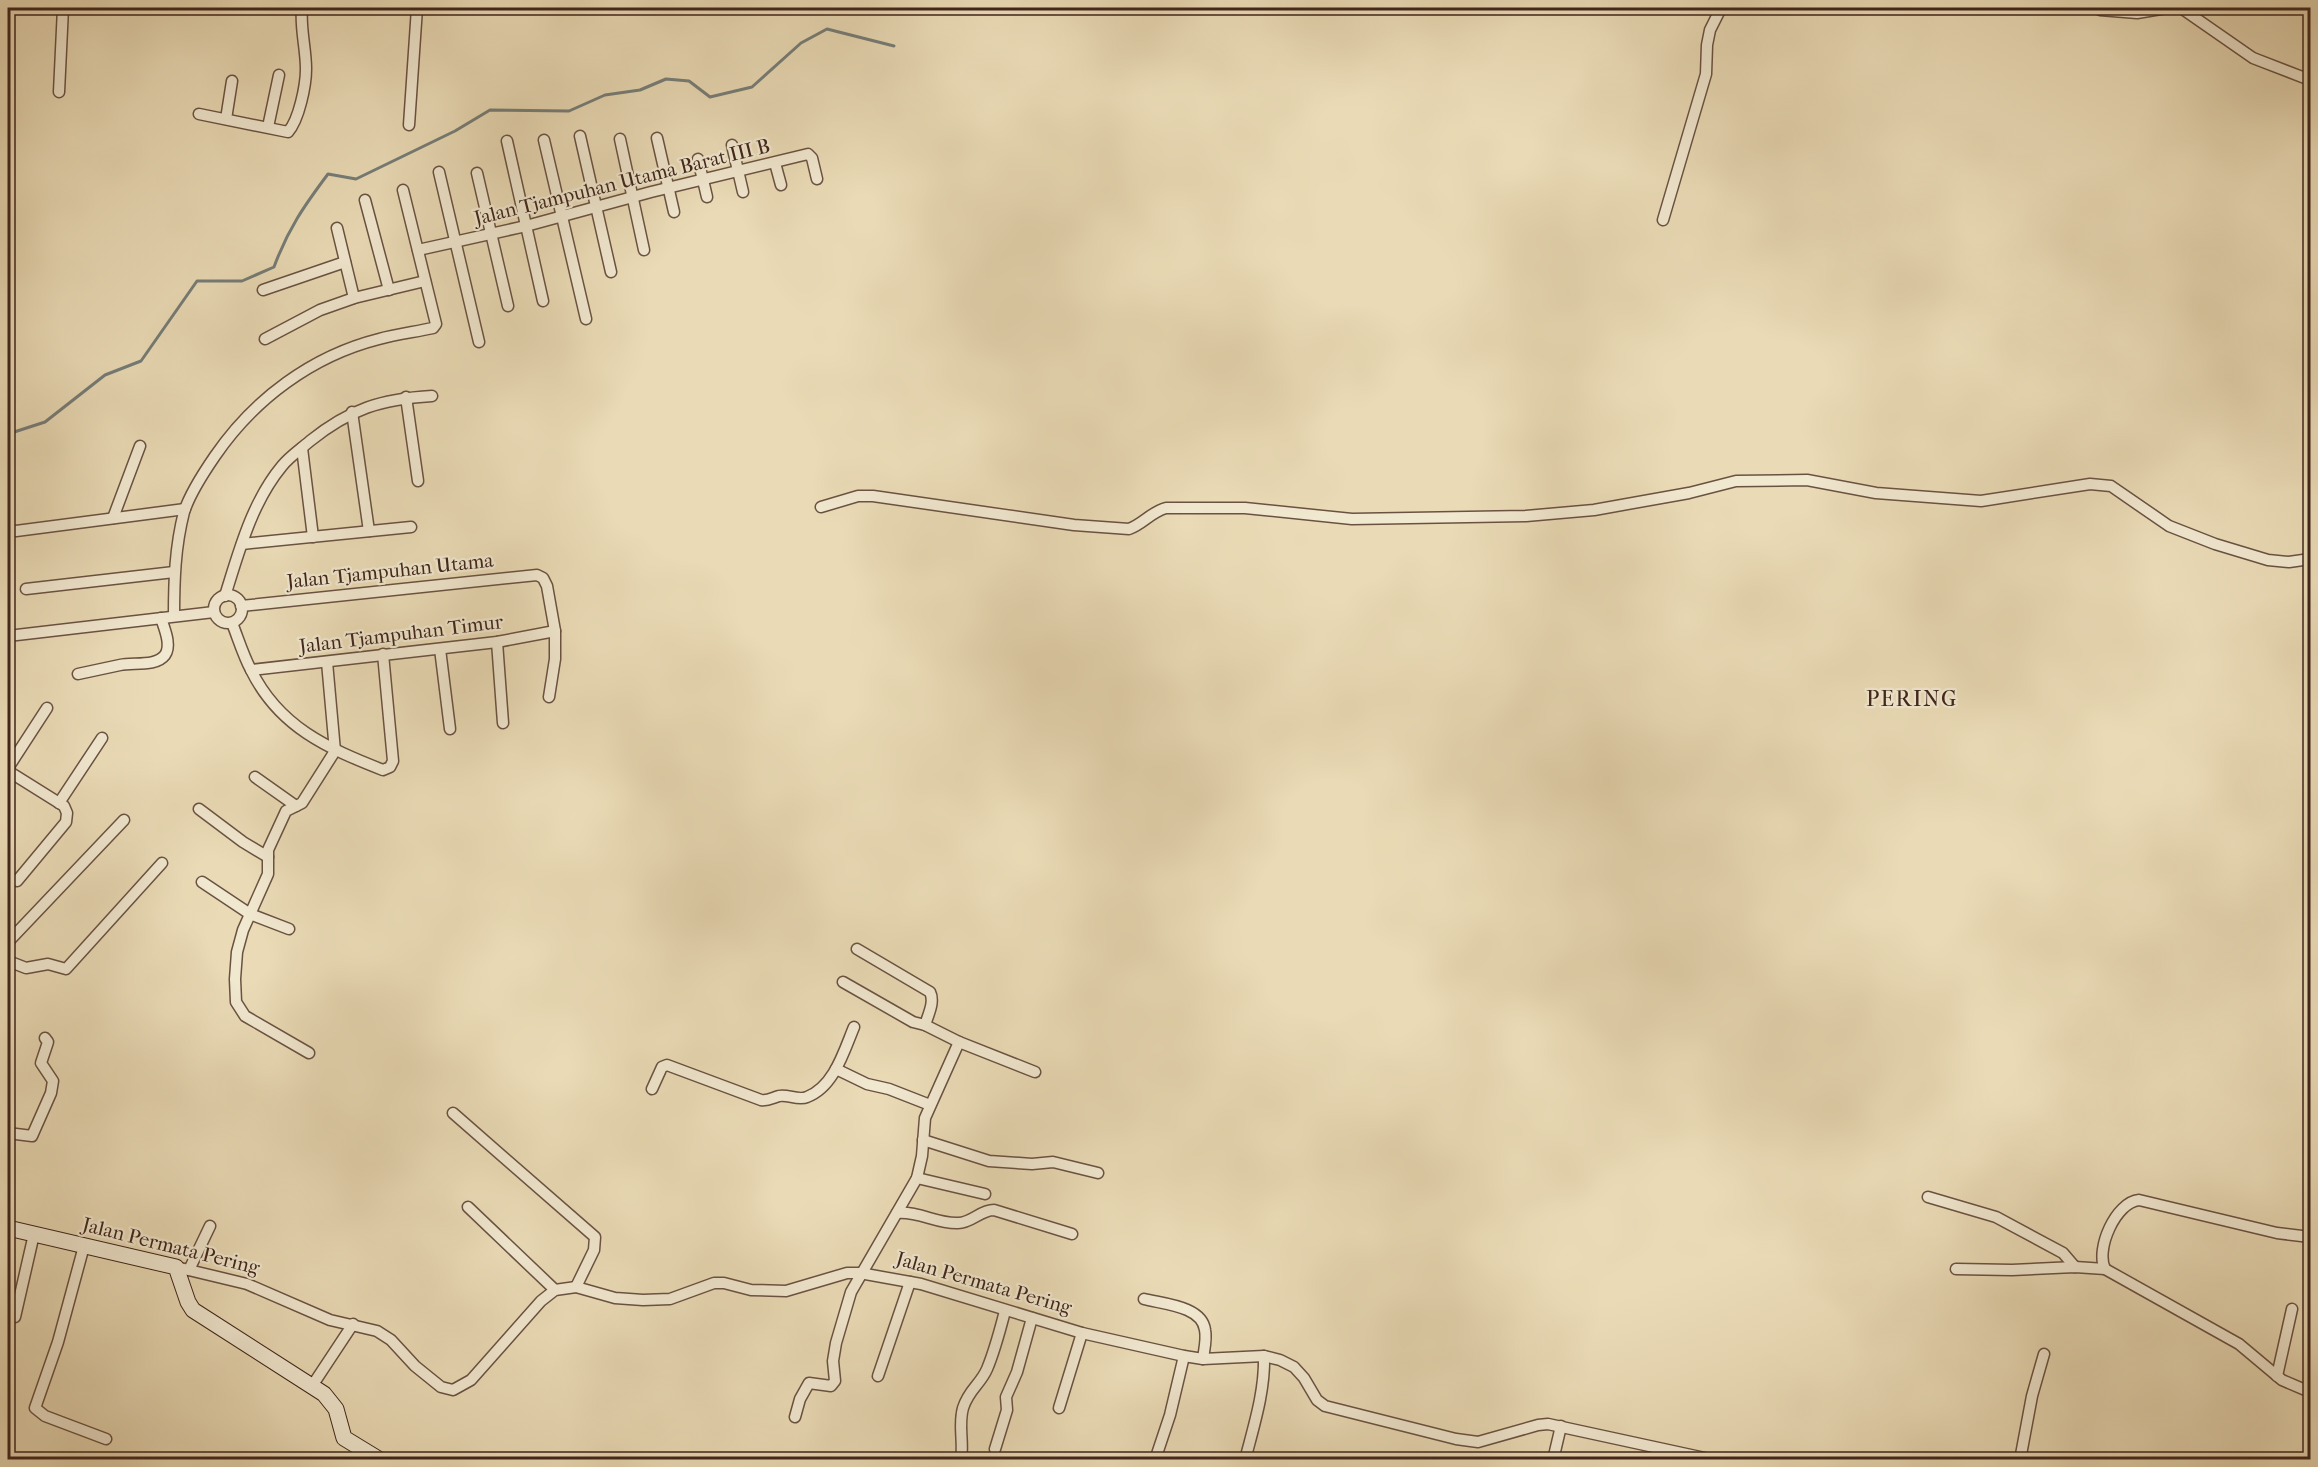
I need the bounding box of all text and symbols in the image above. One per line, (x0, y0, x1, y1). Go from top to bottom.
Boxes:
street label: Jalan Tjampuhan Utama Barat III B (470, 134, 772, 230)
street label: Jalan Tjampuhan Utama (284, 549, 495, 593)
street label: Jalan Tjampuhan Timur (296, 610, 505, 658)
district label: PERING (1866, 686, 1958, 712)
street label: Jalan Permata Pering (78, 1212, 262, 1279)
street label: Jalan Permata Pering (892, 1246, 1075, 1319)

